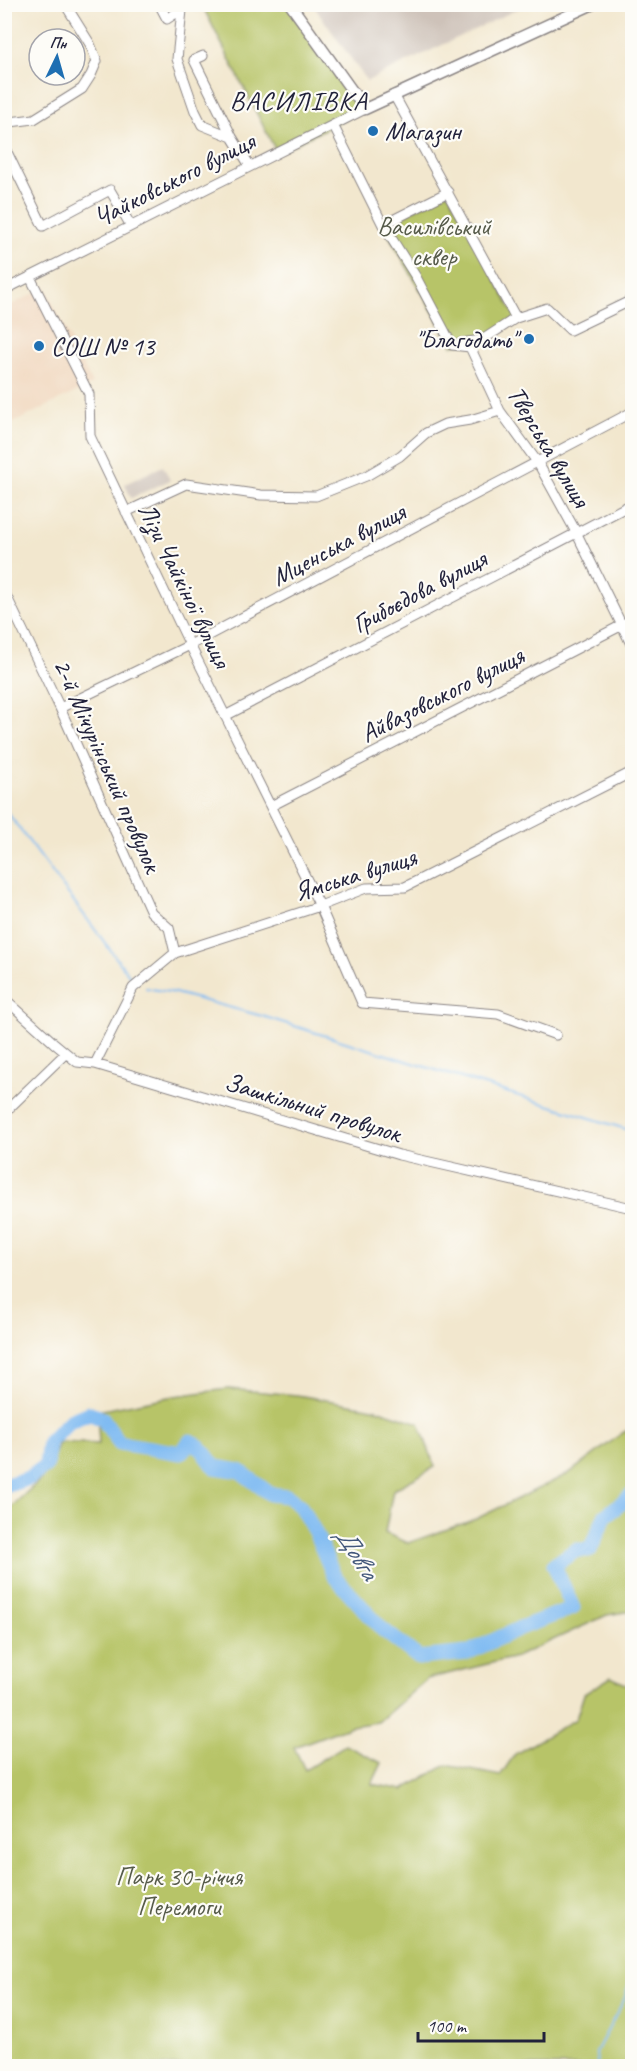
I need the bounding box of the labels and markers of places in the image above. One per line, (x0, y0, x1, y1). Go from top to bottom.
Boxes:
place label: Магазин (385, 115, 463, 148)
marker: Магазин (366, 124, 380, 138)
place label: "Благодать" (415, 323, 522, 356)
place label: СОШ № 13 (51, 330, 157, 363)
marker: "Благодать" (522, 332, 536, 346)
marker: СОШ № 13 (32, 339, 46, 353)

